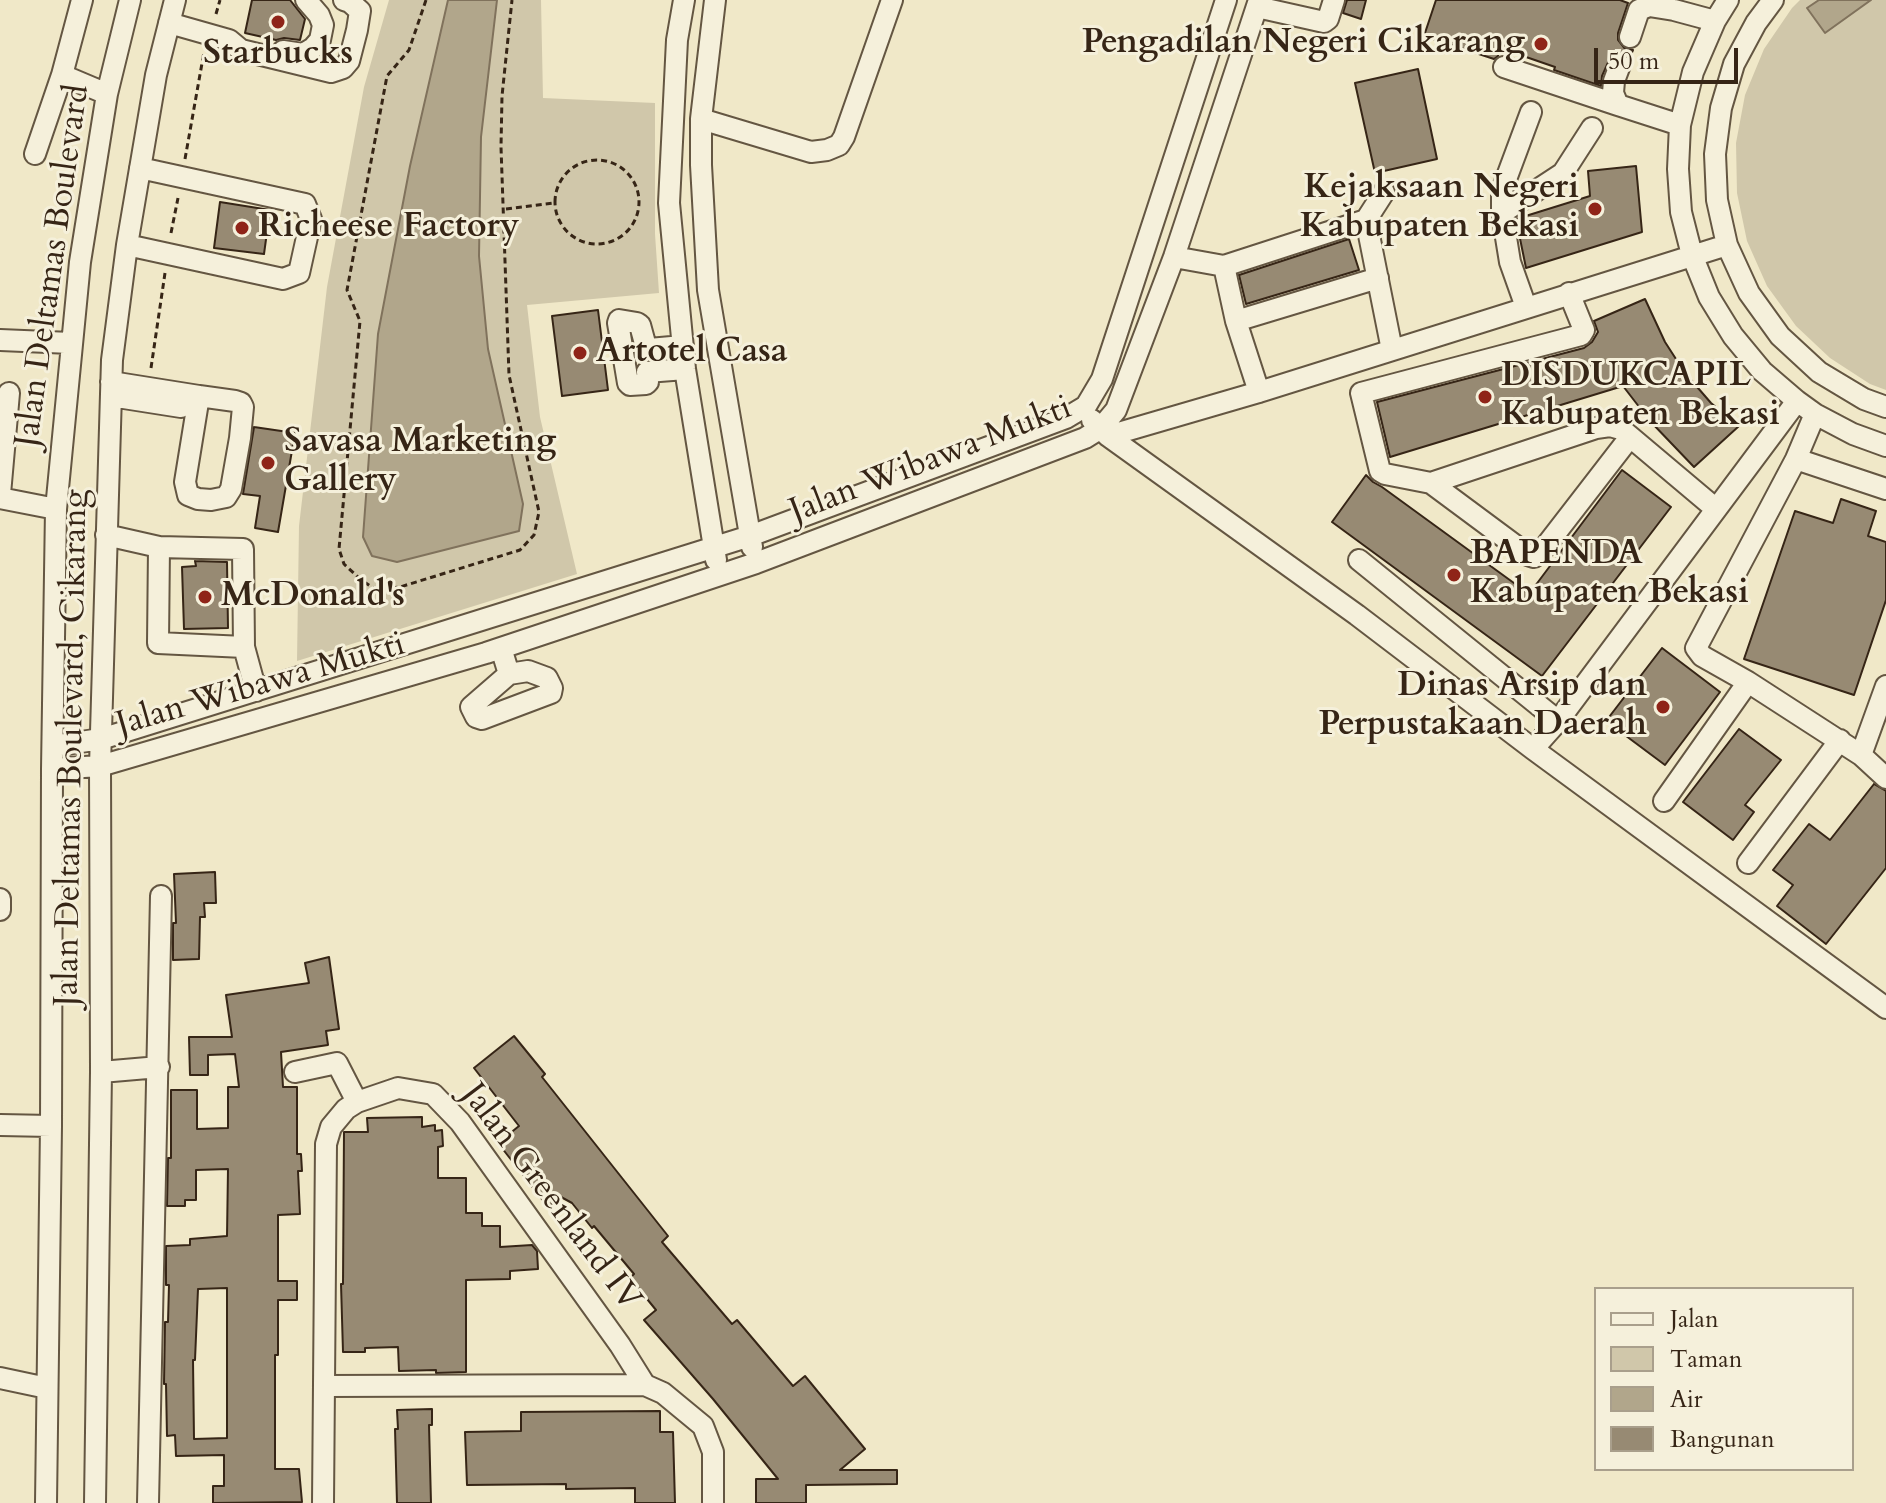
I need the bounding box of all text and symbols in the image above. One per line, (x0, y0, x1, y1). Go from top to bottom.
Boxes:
marker: Starbucks (269, 13, 287, 31)
place label: Pengadilan Negeri Cikarang (1082, 24, 1525, 64)
scale bar (1598, 32, 1742, 82)
place label: Starbucks (203, 35, 353, 75)
marker: Pengadilan Negeri Cikarang (1532, 35, 1550, 53)
text: 50 m (1608, 45, 1659, 78)
street label: Jalan Deltamas Boulevard (8, 82, 100, 450)
place label: Kejaksaan Negeri Kabupaten Bekasi (1300, 169, 1579, 248)
marker: Kejaksaan Negeri Kabupaten Bekasi (1586, 200, 1604, 218)
place label: Richeese Factory (258, 208, 519, 248)
marker: Richeese Factory (233, 219, 251, 237)
place label: Artotel Casa (596, 333, 788, 373)
marker: Artotel Casa (571, 344, 589, 362)
place label: DISDUKCAPIL Kabupaten Bekasi (1501, 357, 1780, 436)
marker: DISDUKCAPIL Kabupaten Bekasi (1476, 388, 1494, 406)
street label: Jalan Wibawa Mukti (784, 389, 1078, 533)
place label: Savasa Marketing Gallery (284, 423, 556, 502)
marker: Savasa Marketing Gallery (259, 454, 277, 472)
street label: Jalan Deltamas Boulevard, Cikarang (48, 489, 98, 1007)
place label: BAPENDA Kabupaten Bekasi (1470, 535, 1749, 614)
marker: BAPENDA Kabupaten Bekasi (1445, 566, 1463, 584)
place label: McDonald's (221, 577, 405, 617)
marker: McDonald's (196, 588, 214, 606)
street label: Jalan Wibawa Mukti (112, 625, 410, 747)
place label: Dinas Arsip dan Perpustakaan Daerah (1319, 667, 1647, 746)
marker: Dinas Arsip dan Perpustakaan Daerah (1654, 698, 1672, 716)
street label: Jalan Greenland IV (451, 1076, 649, 1320)
legend (1594, 1287, 1854, 1471)
text: Jalan (1670, 1303, 1719, 1336)
text: Taman (1670, 1343, 1742, 1376)
text: Air (1670, 1383, 1703, 1416)
text: Bangunan (1670, 1423, 1775, 1456)

